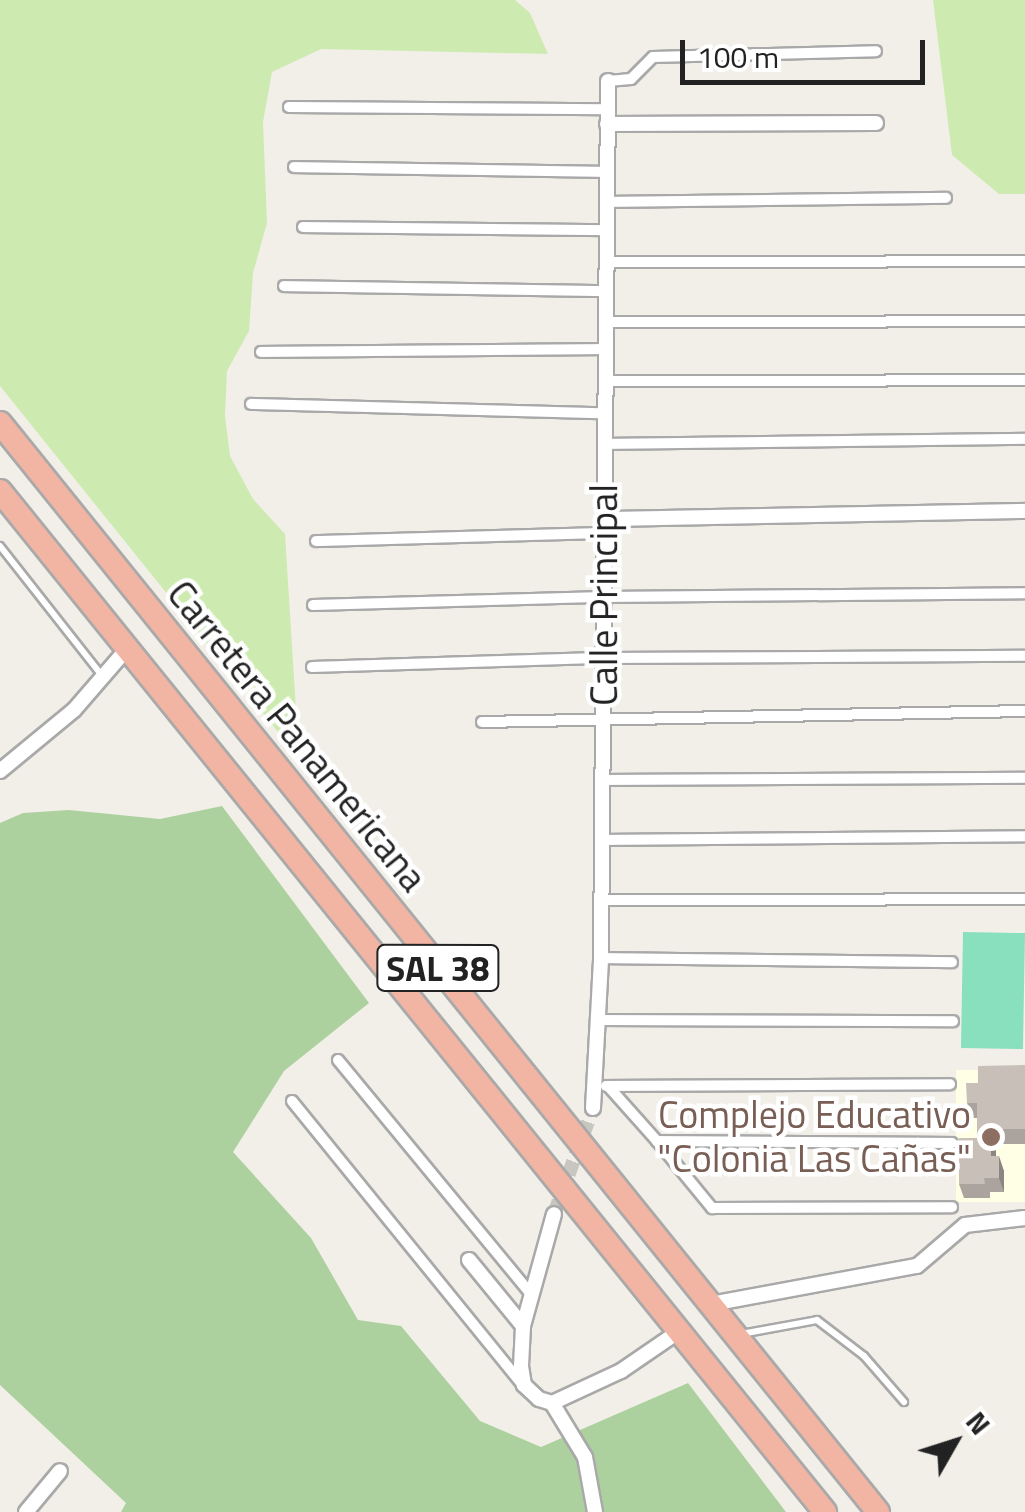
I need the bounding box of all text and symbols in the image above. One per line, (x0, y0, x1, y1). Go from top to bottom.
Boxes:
scale bar (685, 20, 930, 82)
text: 100 m (697, 34, 779, 80)
street label: Calle Principal (581, 484, 627, 706)
street label: Carretera Panamericana (158, 572, 436, 900)
road number: SAL 38 (376, 938, 500, 998)
place label: Complejo Educativo "Colonia Las Cañas" (657, 1092, 971, 1182)
marker: Complejo Educativo "Colonia Las Cañas" (980, 1126, 1002, 1148)
north arrow (905, 1392, 1005, 1492)
text: N (956, 1402, 1002, 1444)

